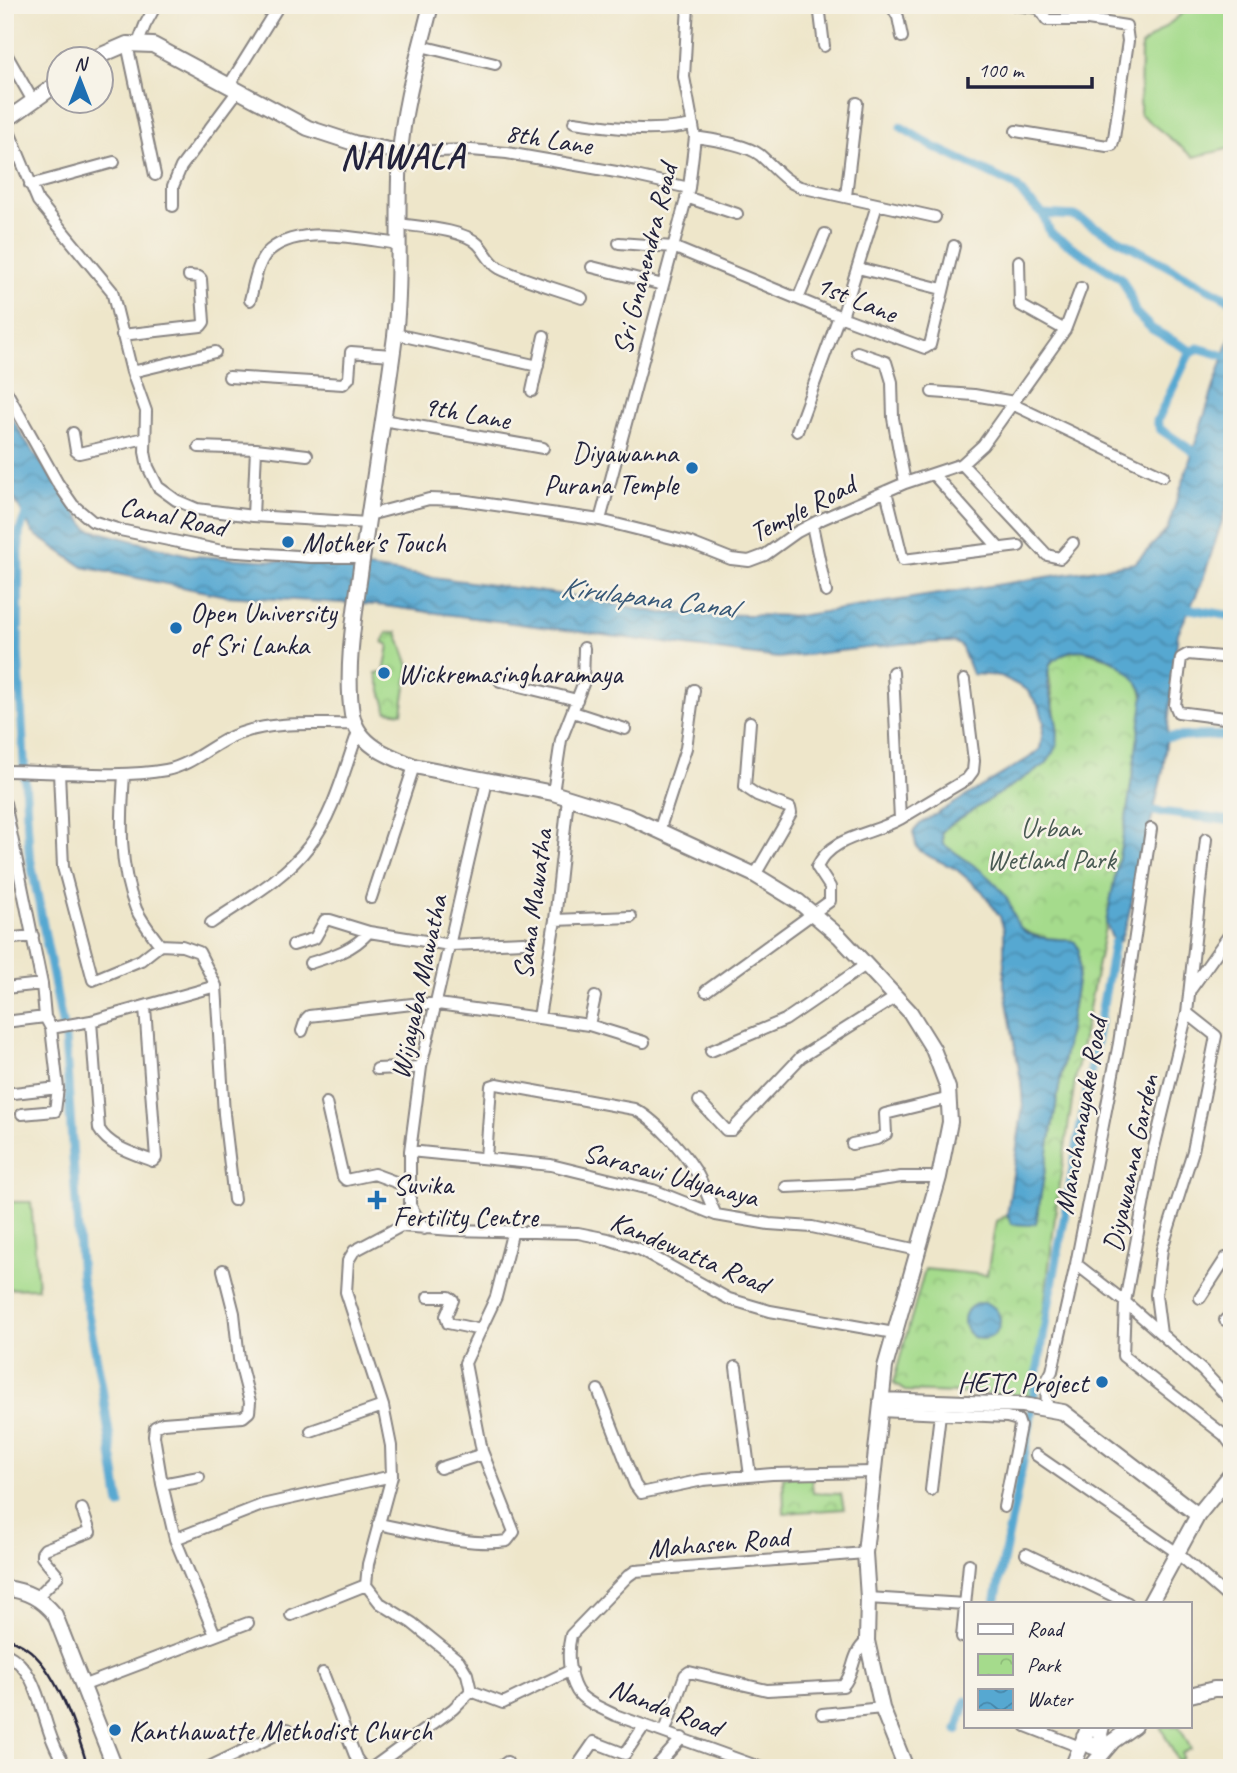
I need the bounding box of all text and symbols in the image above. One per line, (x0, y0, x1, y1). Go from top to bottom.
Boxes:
north arrow (46, 46, 116, 116)
scale bar (968, 46, 1092, 90)
text: N (74, 52, 89, 76)
text: 100 m (978, 57, 1025, 83)
street label: 8th Lane (503, 114, 597, 163)
district label: NAWALA (340, 134, 466, 179)
street label: Sri Gnanendra Road (604, 156, 686, 358)
street label: 1st Lane (811, 266, 904, 331)
street label: 9th Lane (421, 388, 515, 438)
place label: Diyawanna Purana Temple (544, 435, 680, 502)
marker: Diyawanna Purana Temple (684, 460, 700, 476)
street label: Temple Road (743, 465, 865, 550)
street label: Canal Road (117, 488, 233, 546)
place label: Mother's Touch (302, 525, 446, 560)
marker: Mother's Touch (280, 534, 296, 550)
water label: Kirulapana Canal (559, 567, 747, 628)
place label: Open University of Sri Lanka (190, 595, 339, 662)
marker: Open University of Sri Lanka (168, 620, 184, 636)
place label: Wickremasingharamaya (398, 656, 624, 691)
marker: Wickremasingharamaya (376, 665, 392, 681)
park label: Urban Wetland Park (987, 810, 1117, 877)
street label: Sama Mawatha (505, 825, 561, 981)
street label: Wijayaba Mawatha (382, 890, 455, 1082)
street label: Manchanayake Road (1046, 1011, 1116, 1217)
street label: Diyawanna Garden (1095, 1070, 1167, 1255)
street label: Sarasavi Udyanaya (579, 1134, 764, 1215)
place label: Suvika Fertility Centre (393, 1167, 540, 1234)
marker: Suvika Fertility Centre (367, 1190, 387, 1210)
street label: Kandewatta Road (605, 1203, 778, 1303)
place label: HETC Project (957, 1365, 1091, 1400)
marker: HETC Project (1094, 1374, 1110, 1390)
street label: Mahasen Road (646, 1519, 794, 1566)
legend (964, 1602, 1192, 1728)
text: Road (1027, 1616, 1066, 1642)
text: Park (1027, 1652, 1062, 1678)
street label: Nanda Road (605, 1670, 731, 1746)
text: Water (1027, 1686, 1074, 1712)
place label: Kanthawatte Methodist Church (129, 1713, 432, 1748)
marker: Kanthawatte Methodist Church (107, 1722, 123, 1738)

